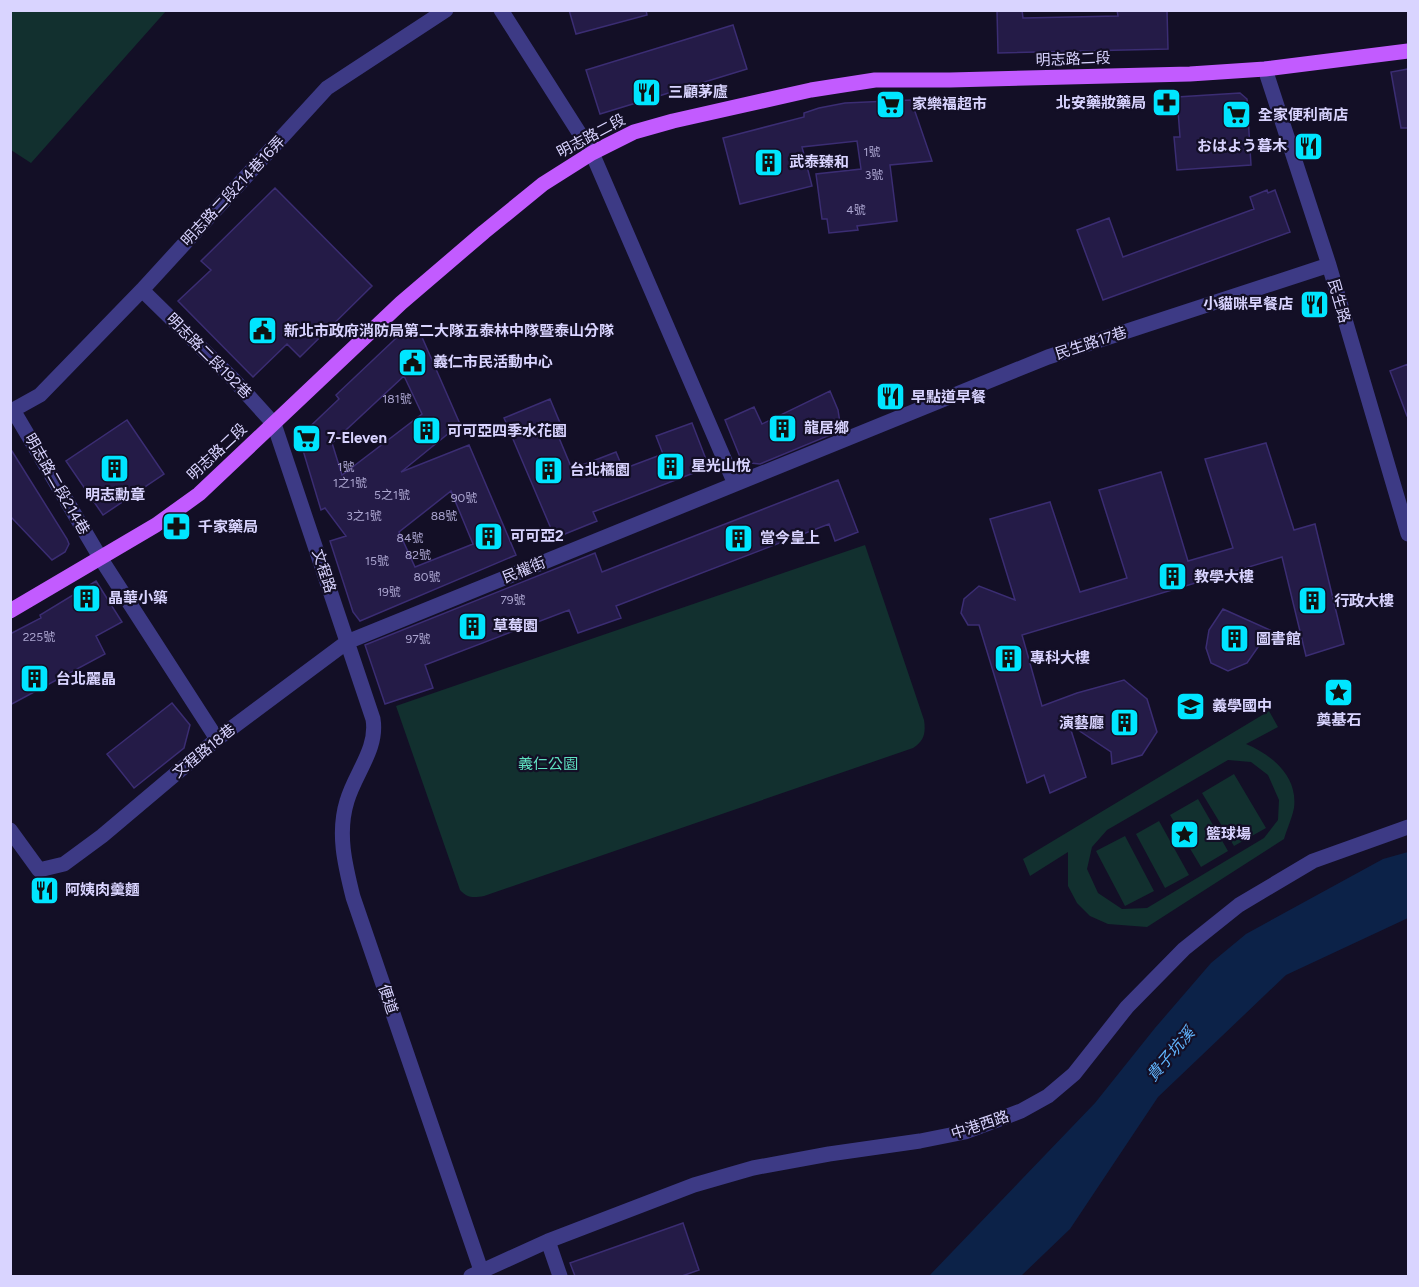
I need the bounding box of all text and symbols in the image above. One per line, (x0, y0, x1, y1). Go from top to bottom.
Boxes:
street label: 明志路二段 (1035, 49, 1111, 69)
restaurant icon: 三顧茅廬 (631, 76, 663, 108)
place label: 三顧茅廬 (668, 83, 728, 101)
pharmacy icon: 北安藥妝藥局 (1151, 87, 1183, 119)
supermarket icon: 家樂福超市 (875, 88, 907, 120)
place label: 北安藥妝藥局 (1056, 94, 1146, 112)
place label: 家樂福超市 (912, 95, 987, 113)
supermarket icon: 全家便利商店 (1221, 99, 1253, 131)
place label: 全家便利商店 (1258, 106, 1348, 124)
street label: 明志路二段 (554, 110, 628, 162)
restaurant icon: おはよう暮木 (1292, 130, 1324, 162)
street label: 明志路二段214巷16弄 (177, 132, 289, 250)
place label: おはよう暮木 (1197, 137, 1287, 155)
house number: 1號 (864, 145, 880, 159)
building icon: 武泰臻和 (752, 146, 784, 178)
place label: 武泰臻和 (789, 153, 849, 171)
house number: 3號 (865, 168, 883, 182)
house number: 4號 (846, 203, 866, 217)
street label: 民生路 (1324, 277, 1354, 325)
restaurant icon: 小貓咪早餐店 (1298, 288, 1330, 320)
place label: 小貓咪早餐店 (1203, 295, 1293, 313)
street label: 明志路二段192巷 (163, 310, 255, 402)
public building icon: 新北市政府消防局第二大隊五泰林中隊暨泰山分隊 (247, 315, 279, 347)
place label: 新北市政府消防局第二大隊五泰林中隊暨泰山分隊 (284, 322, 614, 340)
street label: 民生路17巷 (1053, 323, 1129, 363)
public building icon: 義仁市民活動中心 (396, 346, 428, 378)
place label: 義仁市民活動中心 (433, 353, 553, 371)
restaurant icon: 早點道早餐 (874, 381, 906, 413)
place label: 早點道早餐 (911, 388, 986, 406)
house number: 181號 (382, 392, 412, 406)
building icon: 龍居鄉 (767, 412, 799, 444)
building icon: 可可亞四季水花園 (410, 415, 442, 447)
place label: 龍居鄉 (804, 419, 849, 437)
street label: 明志路二段 (183, 420, 251, 484)
supermarket icon: 7-Eleven (290, 422, 322, 454)
place label: 可可亞四季水花園 (447, 422, 567, 440)
place label: 7-Eleven (327, 429, 387, 447)
street label: 明志路二段214巷 (21, 430, 93, 538)
building icon: 星光山悅 (654, 450, 686, 482)
building icon: 明志勳章 (99, 452, 131, 484)
building icon: 台北橘園 (533, 454, 565, 486)
place label: 星光山悅 (691, 457, 751, 475)
house number: 1號 (338, 460, 354, 474)
place label: 台北橘園 (570, 461, 630, 479)
house number: 1之1號 (333, 476, 367, 490)
place label: 明志勳章 (85, 486, 145, 504)
house number: 5之1號 (374, 488, 410, 502)
house number: 90號 (451, 491, 477, 505)
house number: 3之1號 (346, 509, 382, 523)
house number: 88號 (431, 509, 457, 523)
pharmacy icon: 千家藥局 (161, 511, 193, 543)
place label: 千家藥局 (198, 518, 258, 536)
building icon: 可可亞2 (473, 520, 505, 552)
building icon: 當今皇上 (723, 522, 755, 554)
place label: 可可亞2 (510, 527, 564, 545)
place label: 當今皇上 (760, 529, 820, 547)
house number: 84號 (397, 531, 423, 545)
street label: 文程路 (308, 547, 340, 595)
house number: 82號 (405, 548, 431, 562)
street label: 民權街 (500, 553, 548, 587)
house number: 15號 (365, 554, 389, 568)
building icon: 教學大樓 (1157, 561, 1189, 593)
place label: 教學大樓 (1194, 568, 1254, 586)
house number: 80號 (413, 570, 441, 584)
building icon: 晶華小築 (71, 582, 103, 614)
house number: 19號 (377, 585, 401, 599)
building icon: 行政大樓 (1297, 585, 1329, 617)
place label: 晶華小築 (108, 589, 168, 607)
place label: 行政大樓 (1334, 592, 1394, 610)
house number: 79號 (500, 593, 526, 607)
building icon: 草莓園 (456, 610, 488, 642)
place label: 草莓園 (493, 617, 538, 635)
building icon: 圖書館 (1219, 623, 1251, 655)
house number: 225號 (23, 630, 55, 644)
place label: 圖書館 (1256, 630, 1301, 648)
house number: 97號 (405, 632, 431, 646)
building icon: 專科大樓 (993, 642, 1025, 674)
place label: 專科大樓 (1030, 649, 1090, 667)
building icon: 台北麗晶 (19, 663, 51, 695)
place label: 台北麗晶 (56, 670, 116, 688)
place icon: 奠基石 (1323, 677, 1355, 709)
school or university icon: 義學國中 (1175, 690, 1207, 722)
place label: 義學國中 (1212, 697, 1272, 715)
building icon: 演藝廳 (1109, 707, 1141, 739)
place label: 奠基石 (1316, 711, 1362, 729)
place label: 演藝廳 (1059, 714, 1104, 732)
street label: 文程路18巷 (169, 720, 239, 782)
park label: 義仁公園 (518, 755, 578, 773)
place icon: 籃球場 (1169, 818, 1201, 850)
place label: 籃球場 (1206, 825, 1251, 843)
restaurant icon: 阿姨肉羹麵 (28, 874, 60, 906)
place label: 阿姨肉羹麵 (65, 881, 140, 899)
street label: 便道 (375, 982, 401, 1016)
water label: 貴子坑溪 (1143, 1022, 1200, 1085)
street label: 中港西路 (949, 1107, 1011, 1143)

